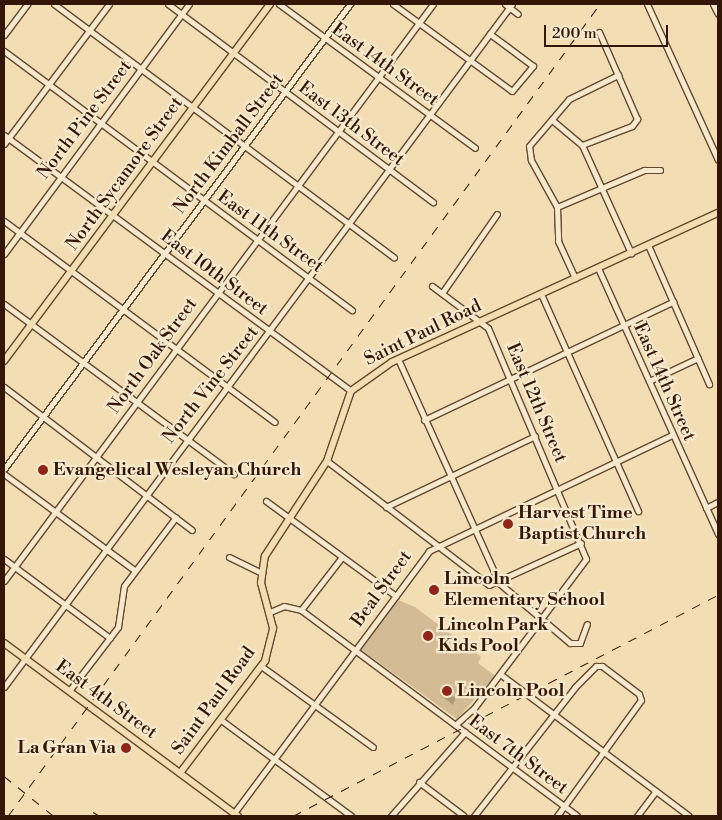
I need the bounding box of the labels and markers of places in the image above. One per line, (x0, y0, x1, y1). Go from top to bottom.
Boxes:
place label: Evangelical Wesleyan Church (53, 459, 301, 481)
marker: Evangelical Wesleyan Church (37, 464, 49, 476)
place label: Harvest Time Baptist Church (518, 503, 646, 546)
marker: Harvest Time Baptist Church (502, 518, 514, 530)
place label: Lincoln Elementary School (444, 569, 605, 612)
marker: Lincoln Elementary School (428, 584, 440, 596)
place label: Lincoln Park Kids Pool (438, 615, 548, 658)
marker: Lincoln Park Kids Pool (422, 630, 434, 642)
place label: Lincoln Pool (457, 680, 565, 702)
marker: Lincoln Pool (441, 685, 453, 697)
place label: La Gran Via (17, 737, 116, 759)
marker: La Gran Via (120, 742, 132, 754)

